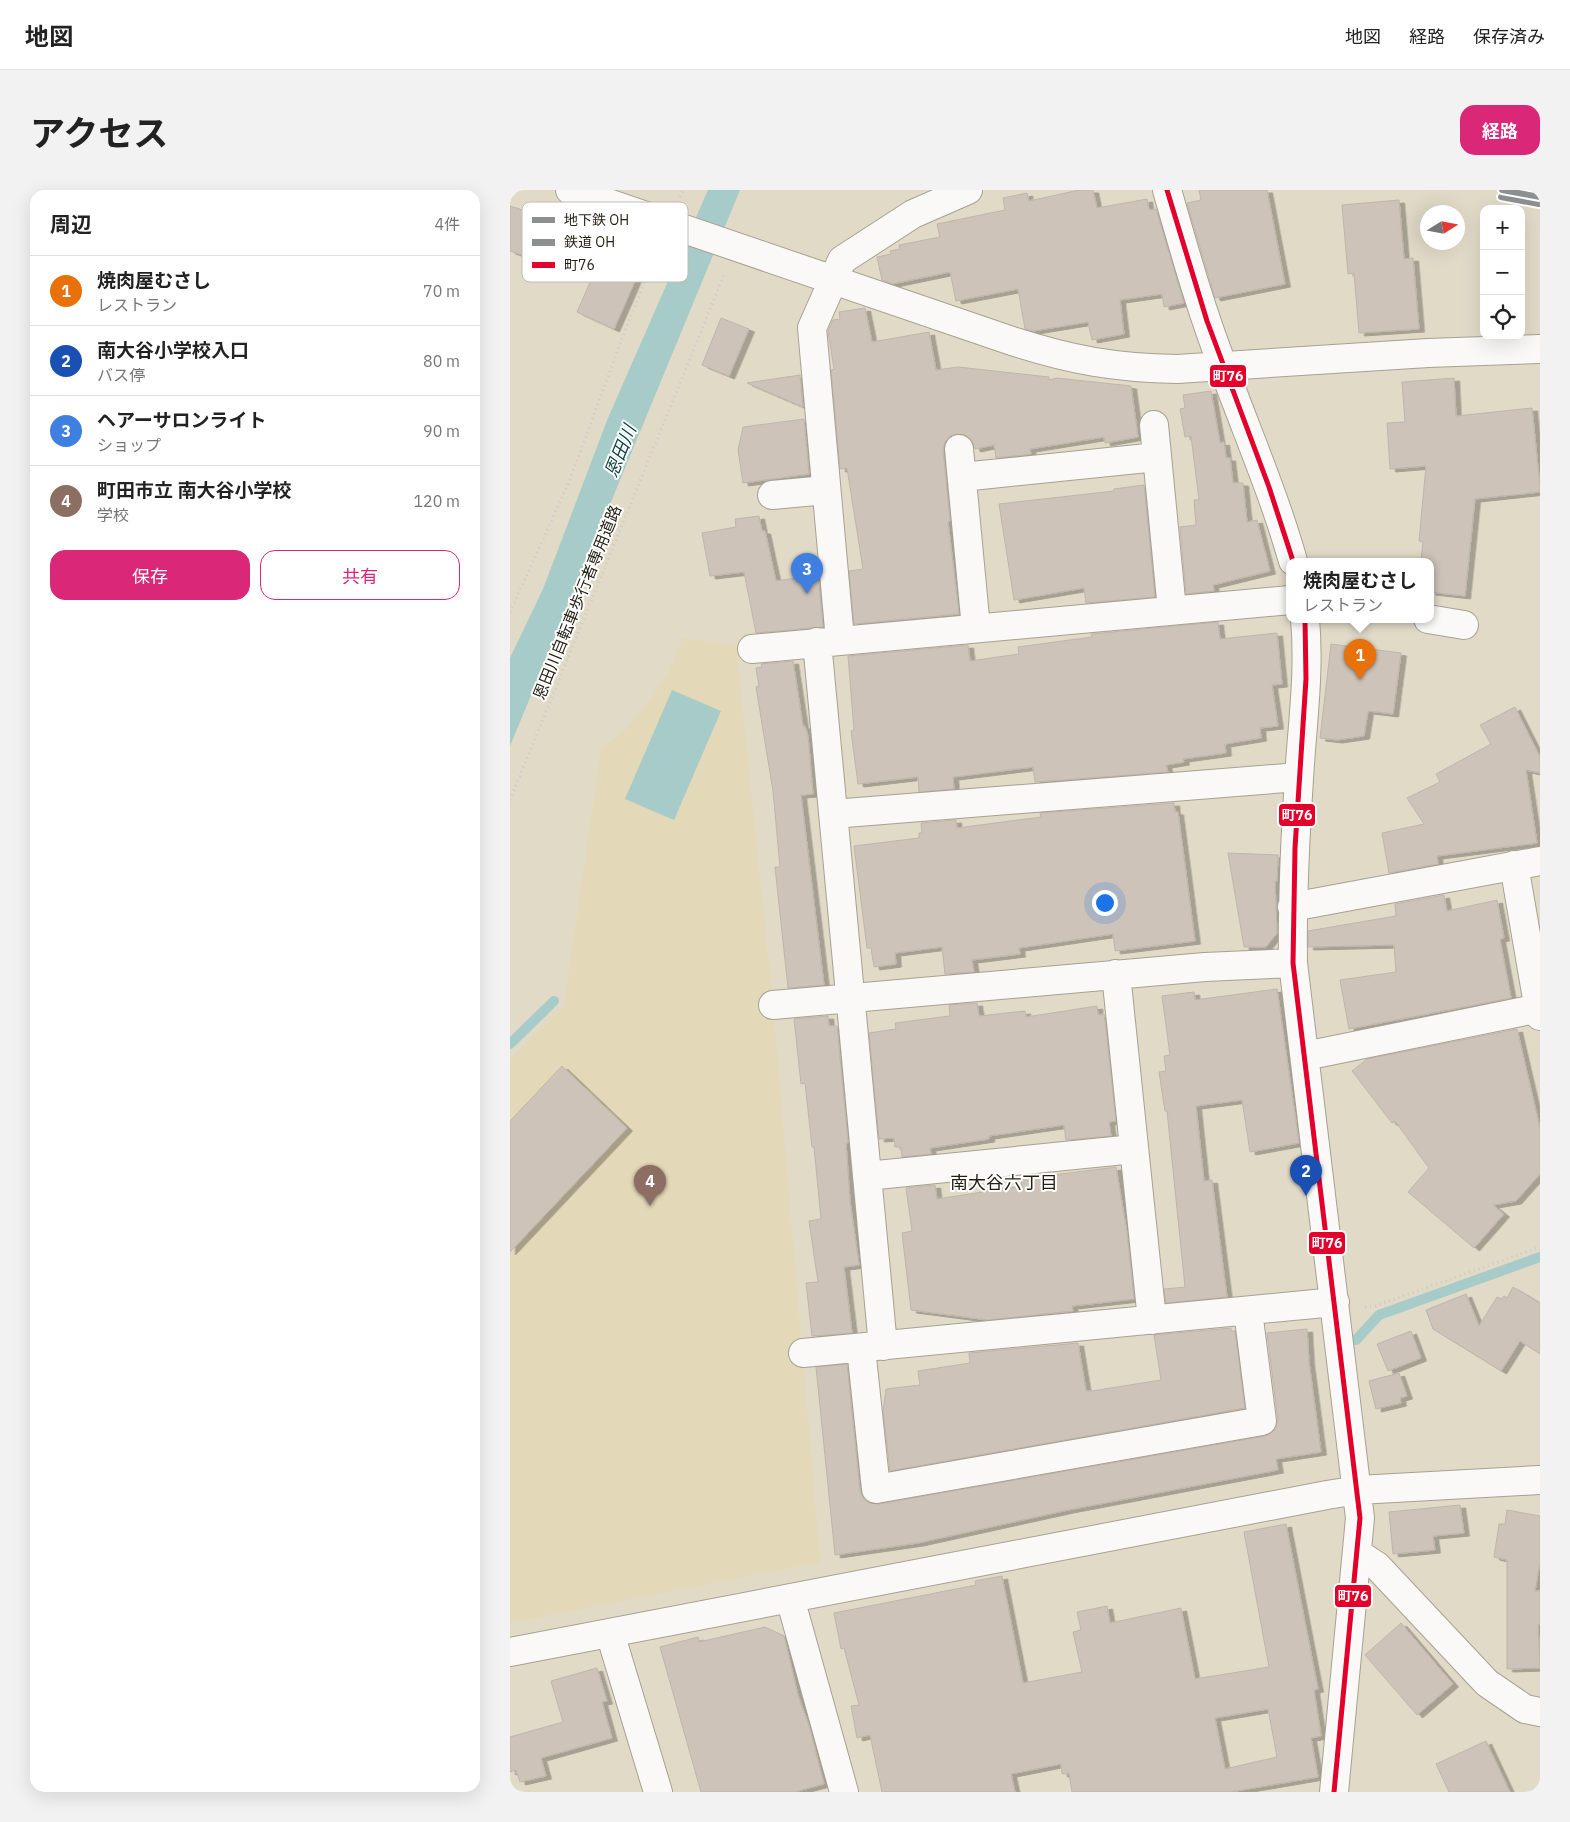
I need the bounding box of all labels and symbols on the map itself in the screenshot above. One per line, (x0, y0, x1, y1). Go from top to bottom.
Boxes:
legend (522, 202, 688, 282)
north arrow (1420, 205, 1465, 250)
text: 地下鉄 OH (564, 211, 629, 229)
text: 鉄道 OH (564, 233, 615, 251)
text: 町76 (564, 256, 595, 274)
line badge: 町76 (1209, 364, 1247, 388)
text: 町76 (1213, 367, 1243, 385)
water label: 恩田川 (599, 420, 642, 480)
street label: 恩田川自転車歩行者専用道路 (529, 502, 625, 702)
pin: 3 (791, 553, 823, 594)
pin: 1 (1344, 639, 1376, 680)
line badge: 町76 (1278, 803, 1316, 827)
text: 町76 (1282, 806, 1312, 824)
your location (1092, 890, 1118, 916)
pin: 2 (1290, 1155, 1322, 1196)
pin: 4 (634, 1165, 666, 1206)
district label: 南大谷六丁目 (950, 1171, 1058, 1194)
line badge: 町76 (1308, 1231, 1346, 1255)
text: 町76 (1312, 1234, 1342, 1252)
line badge: 町76 (1334, 1584, 1372, 1608)
text: 町76 (1338, 1587, 1368, 1605)

